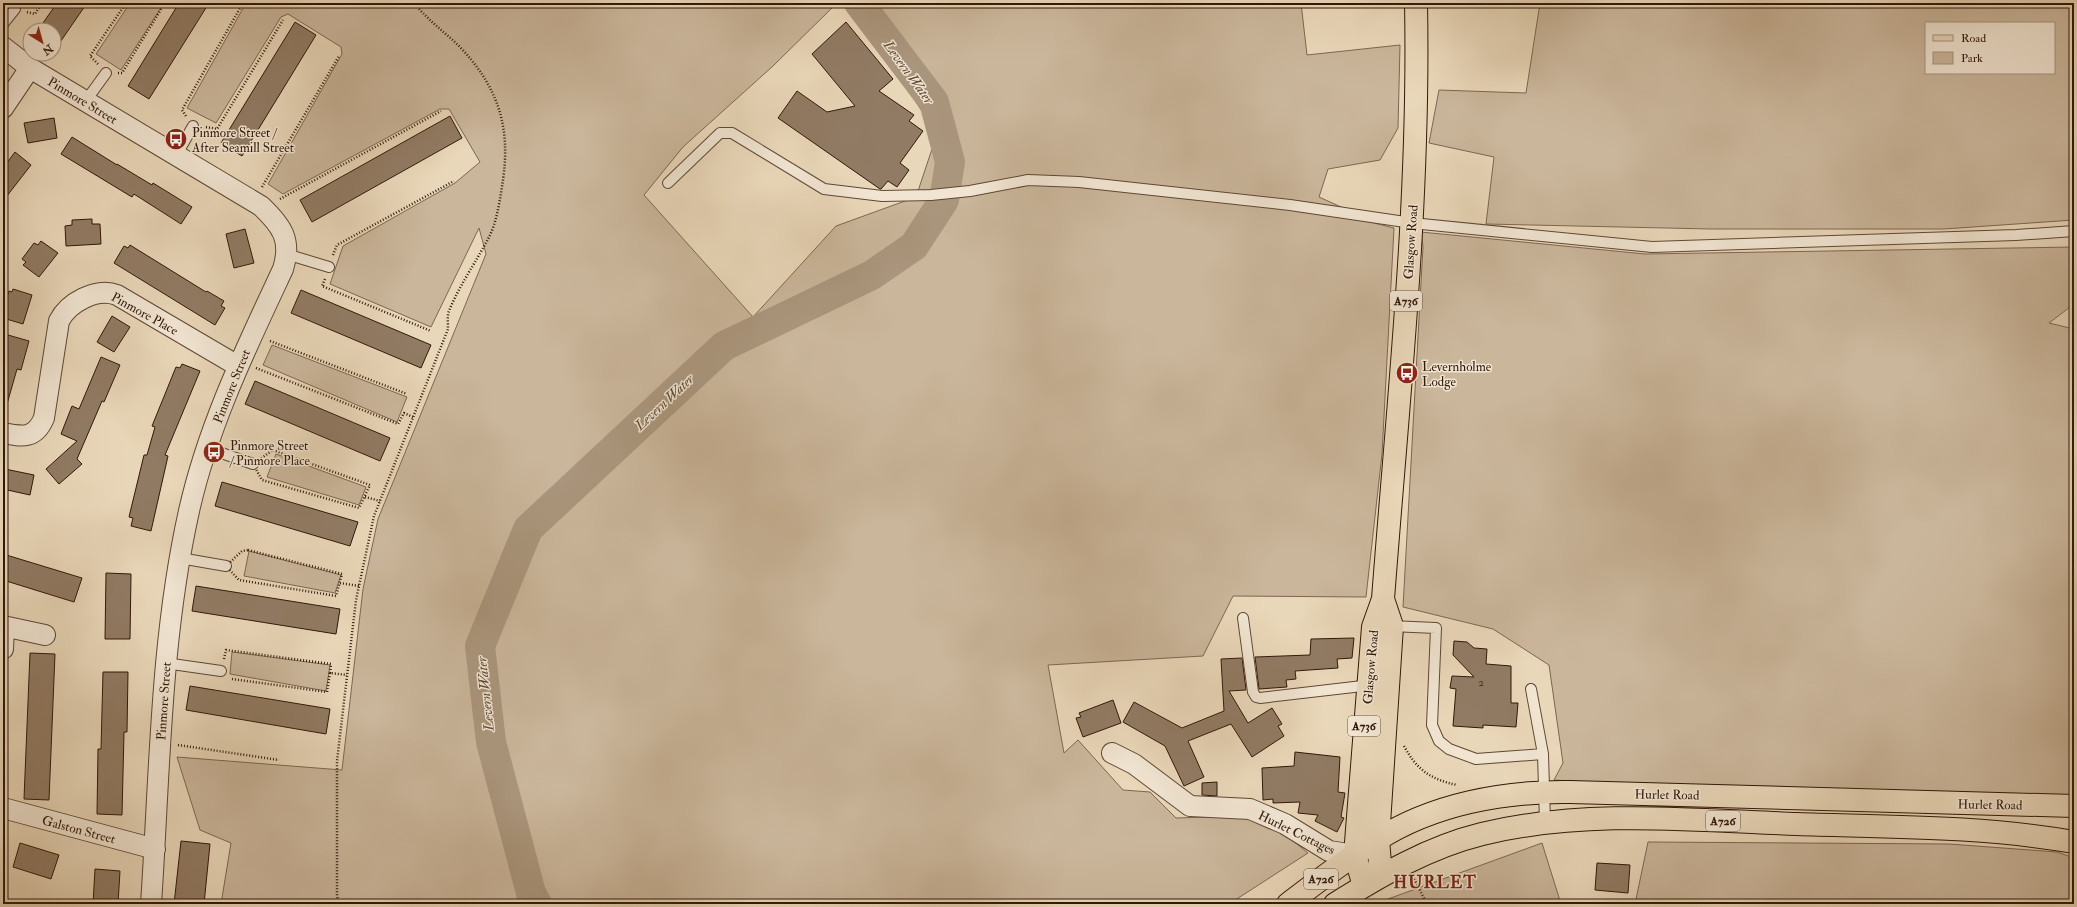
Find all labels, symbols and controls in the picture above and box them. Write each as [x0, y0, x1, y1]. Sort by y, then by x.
north arrow [22, 22, 62, 62]
legend [1925, 22, 2055, 74]
text: Road [1961, 31, 1986, 46]
water label: Levern Water [879, 36, 938, 108]
text: N [39, 41, 56, 58]
text: Park [1961, 51, 1983, 66]
street label: Pinmore Street [45, 74, 120, 128]
place label: Pinmore Street / After Seamill Street [191, 125, 294, 156]
bus stop icon: Pinmore Street / After Seamill Street [163, 126, 189, 152]
street label: Glasgow Road [1400, 204, 1422, 280]
street label: Pinmore Place [108, 289, 181, 339]
road number: A736 [1390, 291, 1422, 311]
street label: Pinmore Street [210, 347, 254, 426]
place label: Levernholme Lodge [1422, 359, 1492, 390]
bus stop icon: Levernholme Lodge [1394, 360, 1420, 386]
water label: Levern Water [631, 370, 698, 435]
place label: Pinmore Street / Pinmore Place [229, 438, 311, 469]
bus stop icon: Pinmore Street / Pinmore Place [201, 439, 227, 465]
street label: Glasgow Road [1360, 629, 1382, 705]
water label: Levern Water [473, 655, 498, 733]
street label: Pinmore Street [153, 661, 175, 741]
house number: 2 [1478, 676, 1484, 689]
road number: A736 [1348, 716, 1380, 736]
street label: Hurlet Road [1634, 786, 1700, 804]
street label: Hurlet Road [1957, 796, 2023, 814]
street label: Hurlet Cottages [1256, 807, 1338, 859]
road number: A726 [1706, 811, 1740, 831]
street label: Galston Street [40, 812, 117, 847]
road number: A726 [1304, 869, 1338, 889]
district label: HURLET [1393, 872, 1477, 893]

